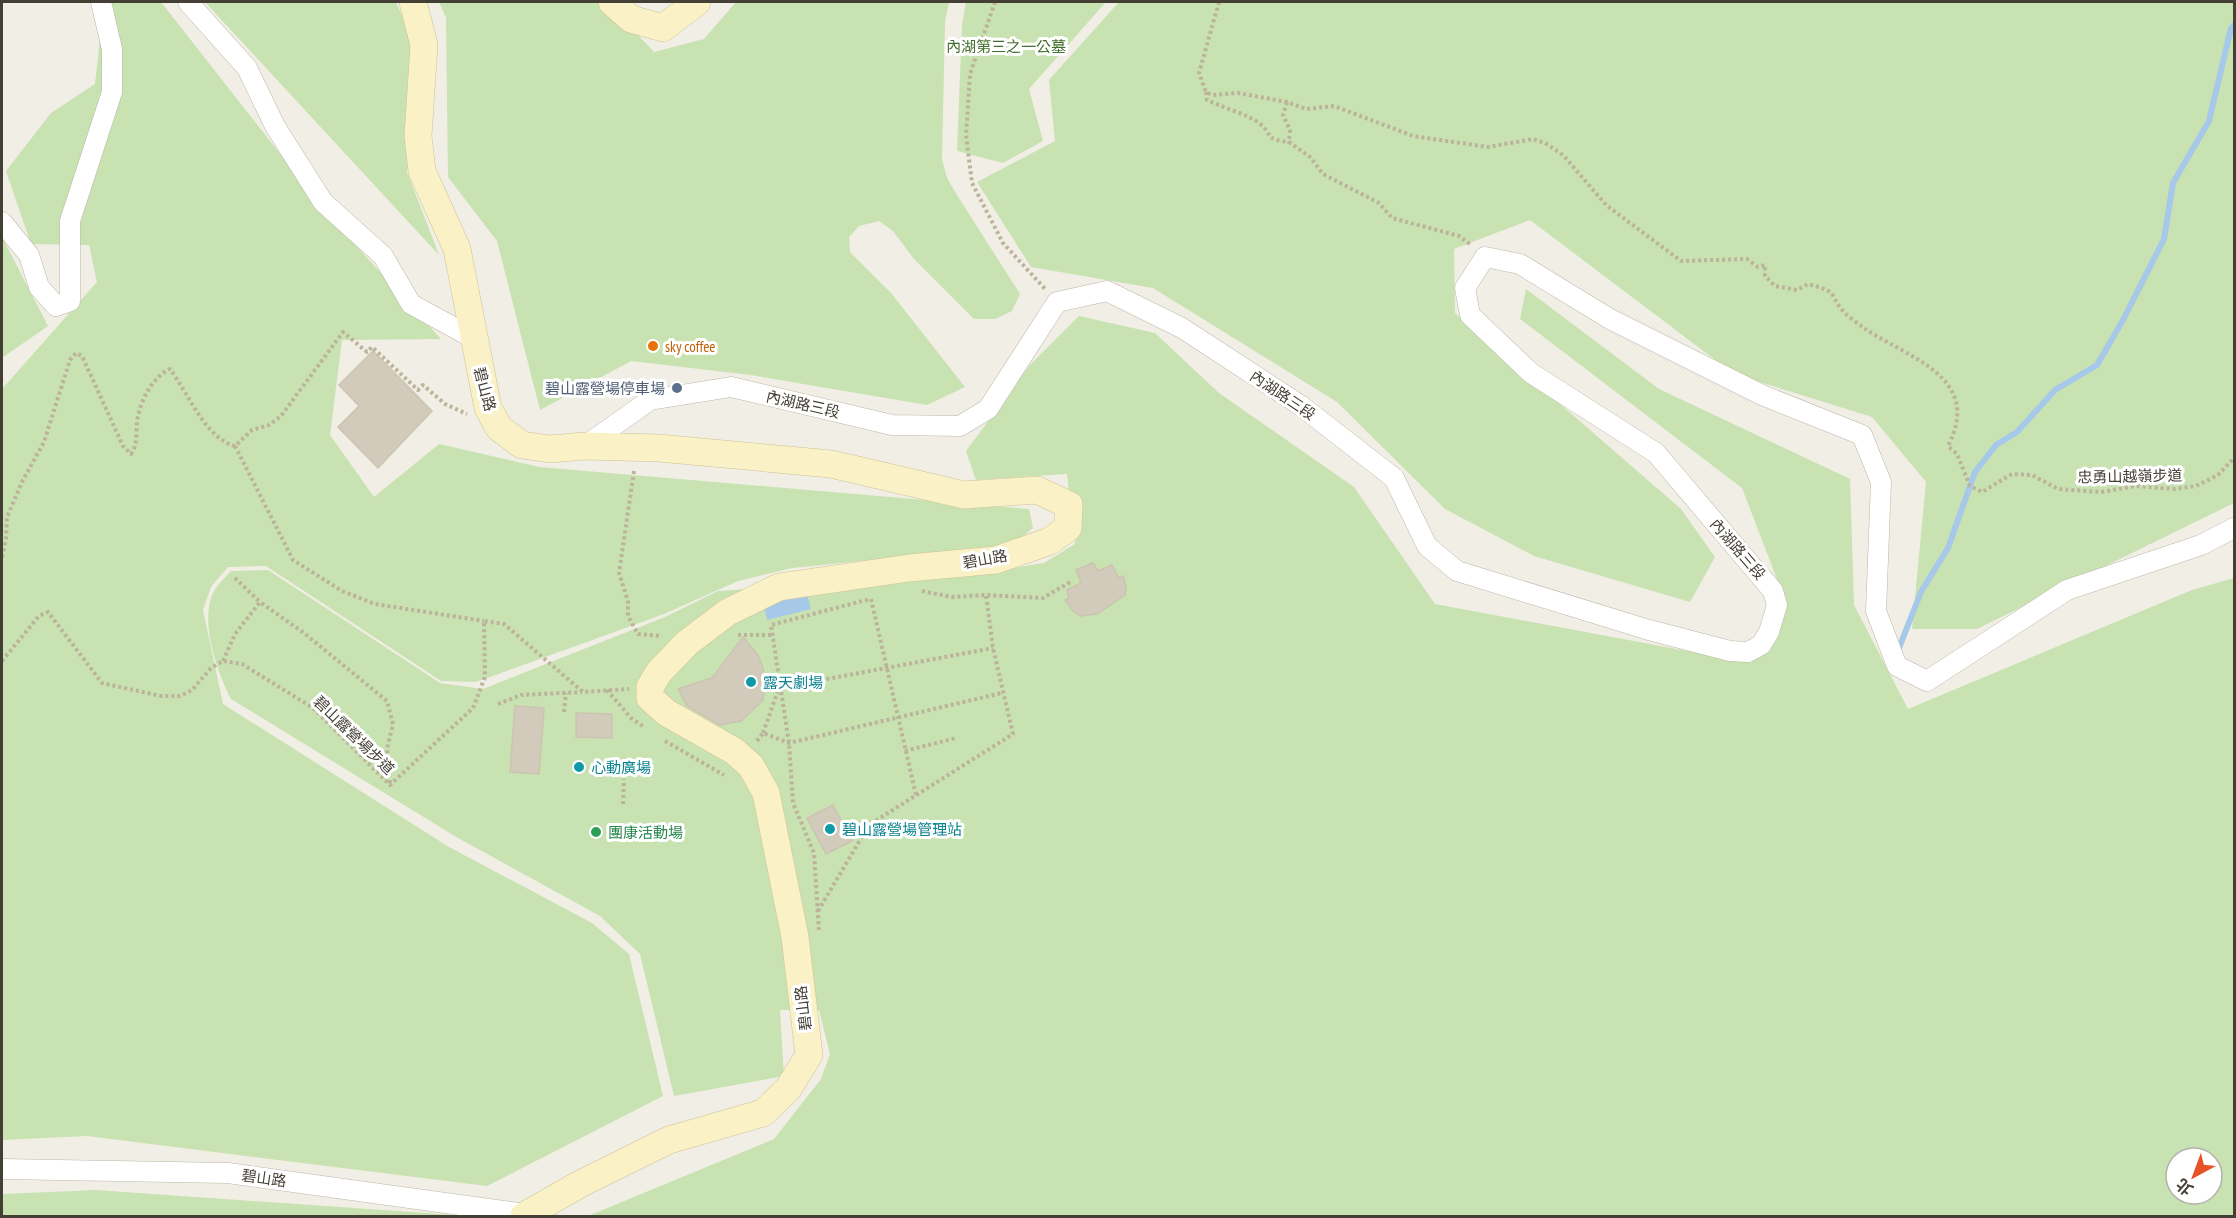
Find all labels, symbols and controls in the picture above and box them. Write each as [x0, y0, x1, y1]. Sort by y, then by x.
park label: 內湖第三之一公墓 [946, 37, 1066, 56]
place label: sky coffee [665, 337, 716, 356]
marker: sky coffee [646, 339, 660, 353]
street label: 碧山路 [470, 365, 500, 413]
street label: 內湖路三段 [1247, 366, 1319, 424]
place label: 碧山露營場停車場 [545, 379, 665, 398]
marker: 碧山露營場停車場 [670, 381, 684, 395]
street label: 內湖路三段 [764, 386, 842, 422]
street label: 忠勇山越嶺步道 [2077, 466, 2183, 486]
street label: 內湖路三段 [1706, 514, 1770, 584]
street label: 碧山路 [961, 546, 1009, 572]
place label: 露天劇場 [763, 673, 823, 692]
marker: 露天劇場 [744, 675, 758, 689]
street label: 碧山露營場步道 [310, 692, 398, 778]
place label: 心動廣場 [591, 758, 651, 777]
marker: 心動廣場 [572, 760, 586, 774]
place label: 碧山露營場管理站 [842, 820, 962, 839]
marker: 碧山露營場管理站 [823, 822, 837, 836]
place label: 團康活動場 [608, 823, 683, 842]
marker: 團康活動場 [589, 825, 603, 839]
street label: 碧山路 [791, 985, 815, 1031]
north arrow [2164, 1146, 2224, 1206]
street label: 碧山路 [240, 1165, 288, 1191]
text: 北 [2172, 1175, 2197, 1200]

